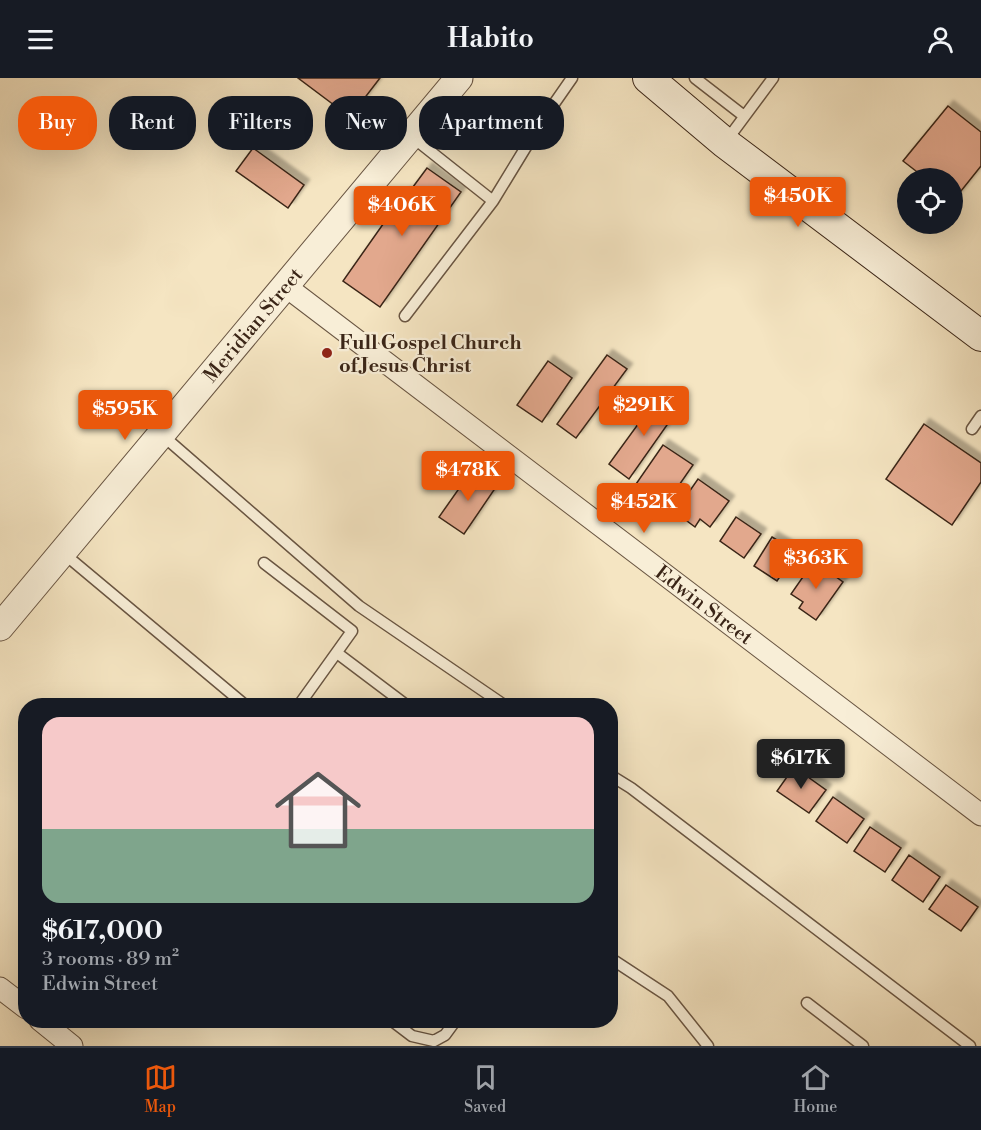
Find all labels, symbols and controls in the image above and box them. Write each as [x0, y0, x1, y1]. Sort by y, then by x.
text: Habito [447, 22, 534, 56]
icon: menu [24, 23, 57, 56]
icon: person [924, 23, 957, 56]
chip: Buy [18, 96, 97, 150]
chip: Rent [109, 96, 196, 150]
chip: Filters [208, 96, 313, 150]
chip: New [325, 96, 407, 150]
chip: Apartment [419, 96, 564, 150]
map controls [897, 168, 963, 234]
button: locate [897, 168, 963, 234]
pin: $450K [756, 177, 840, 228]
text: $450K [764, 184, 832, 209]
pin: $406K [360, 186, 444, 237]
text: $406K [368, 193, 436, 218]
street label: Meridian Street [199, 263, 309, 388]
place label: Full Gospel Church of Jesus Christ [339, 331, 522, 379]
marker: Full Gospel Church of Jesus Christ [320, 346, 334, 360]
pin: $291K [602, 386, 686, 437]
pin: $595K [83, 390, 167, 441]
text: $291K [613, 393, 675, 418]
text: $595K [92, 397, 158, 422]
pin: $478K [426, 451, 510, 502]
text: $478K [436, 458, 500, 483]
pin: $452K [602, 483, 686, 534]
text: $452K [611, 490, 677, 515]
pin: $363K [774, 539, 858, 590]
text: $363K [784, 546, 848, 571]
street label: Edwin Street [650, 561, 757, 651]
pin: $617K [759, 739, 843, 790]
text: $617K [771, 746, 831, 771]
icon: home [264, 756, 372, 864]
text: $617,000 [42, 915, 163, 947]
text: 3 rooms · 89 m² [42, 947, 179, 972]
text: Edwin Street [42, 972, 158, 997]
tab: Map [144, 1061, 177, 1117]
tab: Saved [464, 1061, 506, 1117]
tab: Home [793, 1061, 837, 1117]

